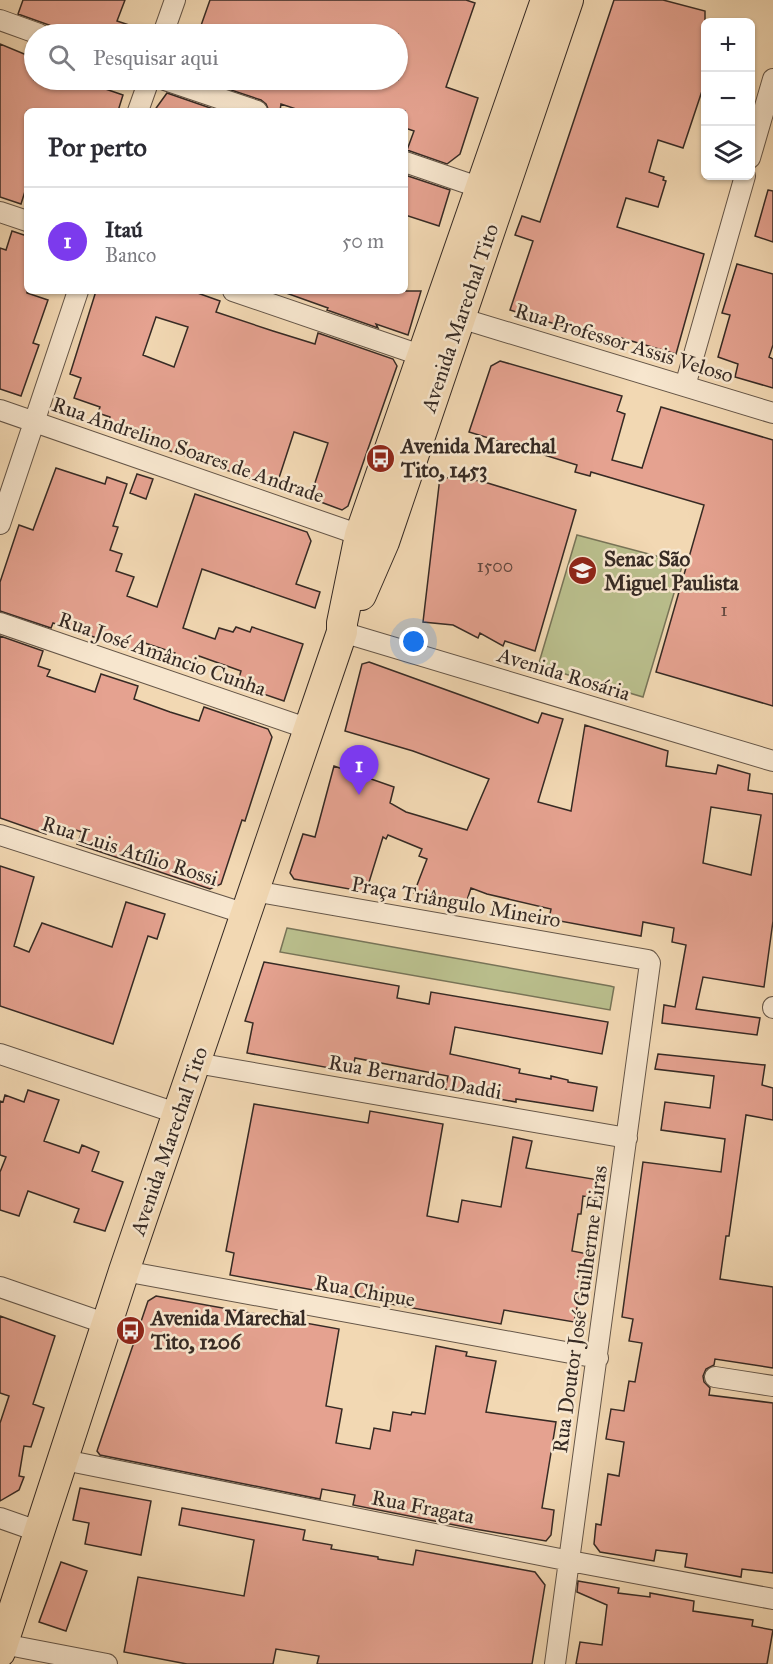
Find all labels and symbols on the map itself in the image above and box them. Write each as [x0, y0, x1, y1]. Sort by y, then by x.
street label: Avenida Marechal Tito [415, 220, 505, 417]
street label: Rua Professor Assis Veloso [511, 297, 737, 389]
street label: Rua Andrelino Soares de Andrade [49, 391, 328, 509]
place label: Avenida Marechal Tito, 1453 [399, 433, 557, 483]
bus stop icon: Avenida Marechal Tito, 1453 [364, 442, 396, 474]
place label: Senac São Miguel Paulista [604, 546, 740, 596]
house number: 1500 [477, 555, 513, 577]
school or university icon: Senac São Miguel Paulista [567, 555, 599, 587]
house number: 1 [720, 599, 728, 621]
street label: Rua José Amâncio Cunha [55, 606, 269, 702]
your location [399, 627, 428, 656]
street label: Avenida Rosária [494, 641, 634, 707]
pin: 1 [340, 746, 378, 795]
street label: Rua Luis Atílio Rossi [38, 810, 222, 892]
street label: Praça Triângulo Mineiro [349, 871, 563, 933]
street label: Avenida Marechal Tito [124, 1043, 214, 1240]
street label: Rua Bernardo Daddi [326, 1049, 504, 1105]
street label: Rua Doutor José Guilherme Eiras [547, 1164, 613, 1454]
street label: Rua Chipue [313, 1269, 417, 1313]
place label: Avenida Marechal Tito, 1206 [149, 1305, 307, 1355]
bus stop icon: Avenida Marechal Tito, 1206 [114, 1314, 146, 1346]
street label: Rua Fragata [369, 1484, 477, 1530]

